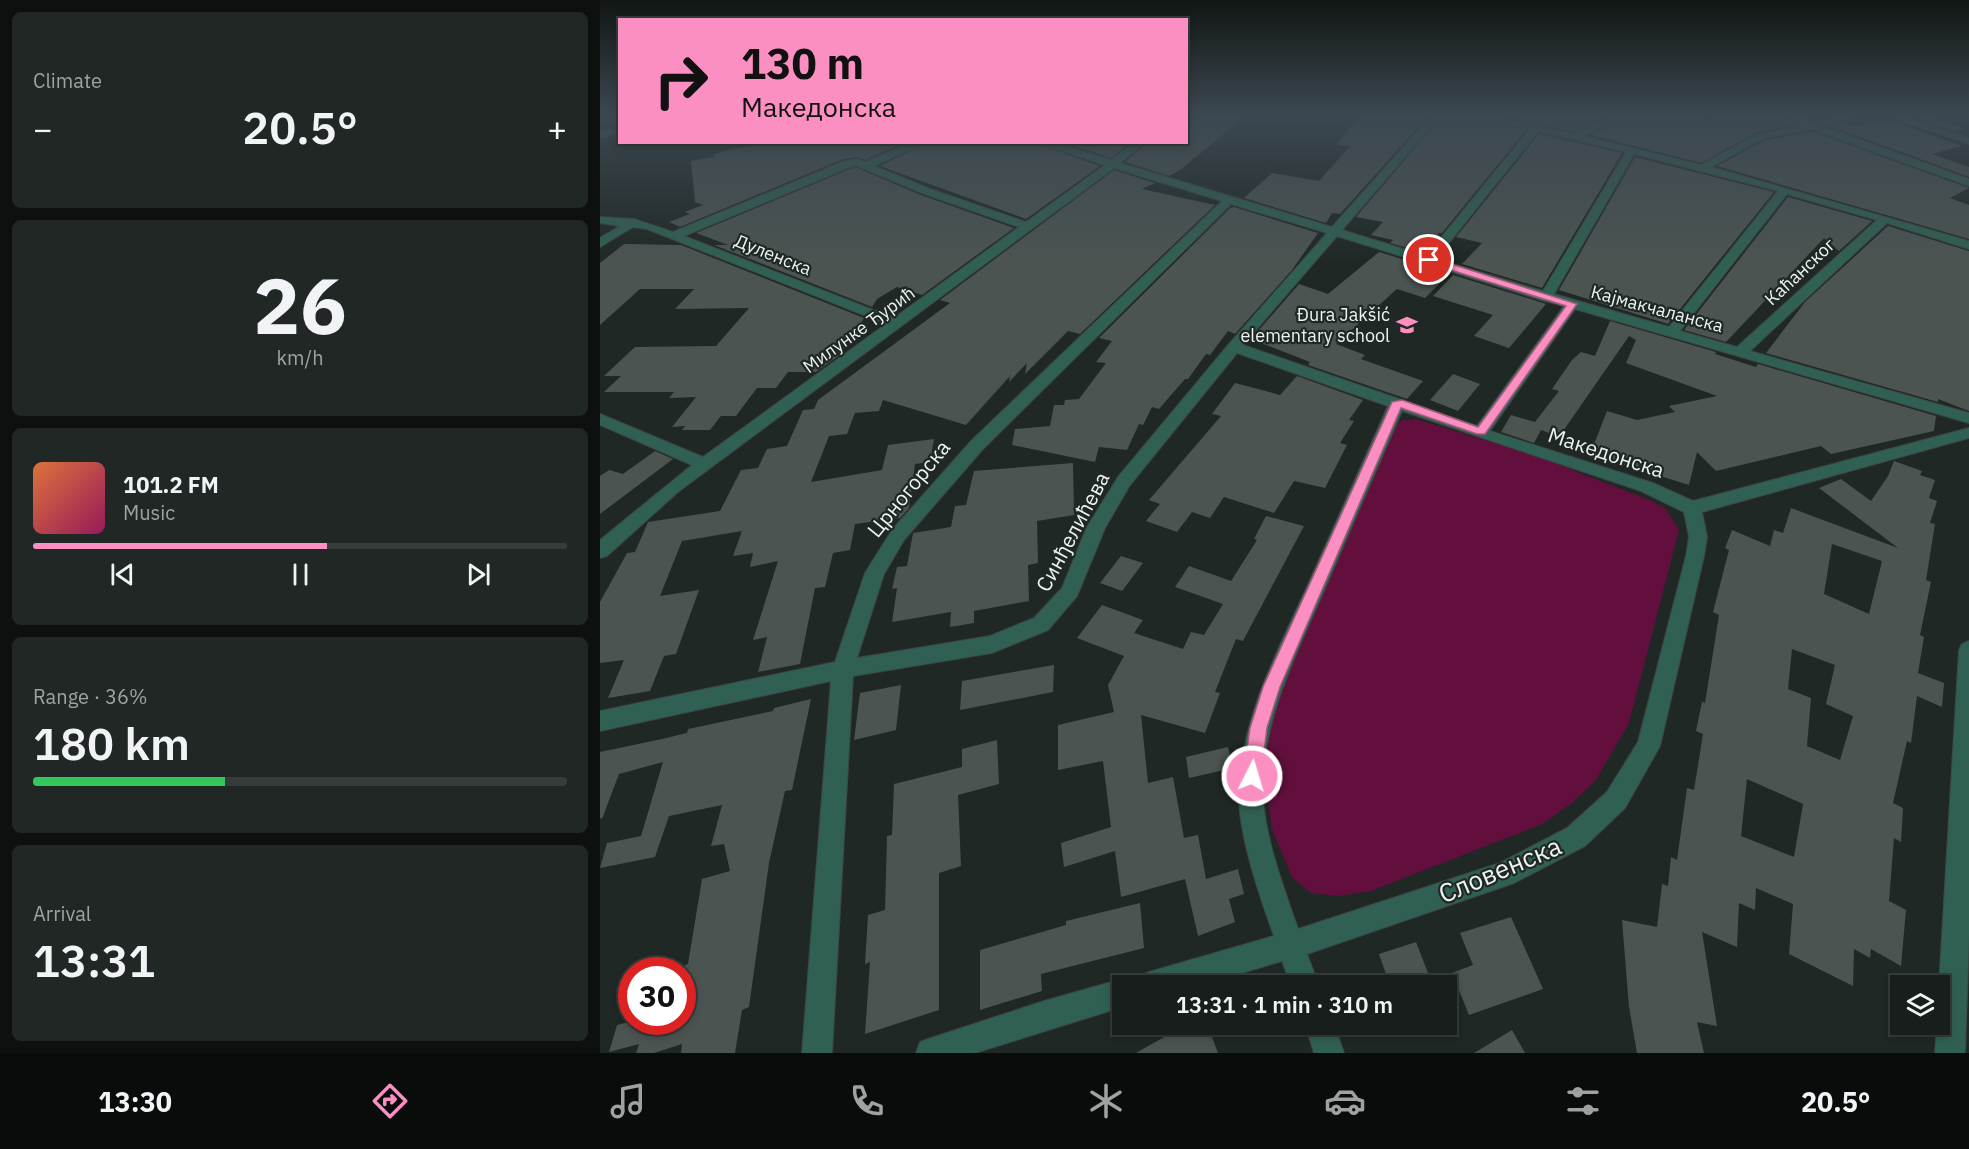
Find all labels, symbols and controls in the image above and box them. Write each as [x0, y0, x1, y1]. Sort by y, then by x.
text: 130 m [741, 36, 864, 91]
icon: right [642, 42, 720, 120]
text: Climate [33, 67, 102, 94]
text: Македонска [741, 89, 896, 124]
text: 20.5° [242, 98, 358, 156]
text: − [33, 107, 53, 150]
text: + [547, 107, 567, 150]
street label: Дуленска [731, 229, 815, 280]
street label: Каћанског [1759, 233, 1840, 310]
pin [1403, 234, 1454, 285]
icon: arrive [1412, 243, 1445, 276]
text: 26 [253, 254, 347, 355]
street label: Кајмакчаланска [1588, 280, 1726, 337]
street label: Милунке Ђурић [798, 281, 919, 378]
place label: Đura Jakšić elementary school [1240, 303, 1390, 347]
school or university icon: Đura Jakšić elementary school [1395, 313, 1419, 337]
text: km/h [276, 344, 324, 371]
street label: Македонска [1545, 420, 1668, 484]
street label: Црногорска [860, 434, 956, 543]
street label: Синђелићева [1029, 467, 1115, 596]
text: 101.2 FM [123, 470, 219, 499]
text: Music [123, 499, 175, 526]
icon: previous [106, 558, 139, 591]
icon: pause [284, 558, 317, 591]
icon: next [462, 558, 495, 591]
text: Range · 36% [33, 683, 148, 710]
text: 180 km [33, 714, 190, 772]
position arrow [1220, 744, 1284, 808]
street label: Словенска [1433, 828, 1566, 910]
text: Arrival [33, 900, 91, 927]
text: 13:31 [33, 931, 155, 989]
speed limit sign: 30 [618, 957, 696, 1035]
map controls [1890, 975, 1950, 1035]
button: layers [1890, 975, 1950, 1035]
text: 13:31 · 1 min · 310 m [1176, 990, 1393, 1019]
icon: directions [369, 1080, 411, 1122]
icon: music [607, 1080, 649, 1122]
icon: phone [846, 1080, 888, 1122]
icon: climate [1085, 1080, 1127, 1122]
icon: car [1324, 1080, 1366, 1122]
icon: filters [1562, 1080, 1604, 1122]
text: 13:30 [98, 1084, 172, 1119]
text: 20.5° [1801, 1084, 1871, 1119]

